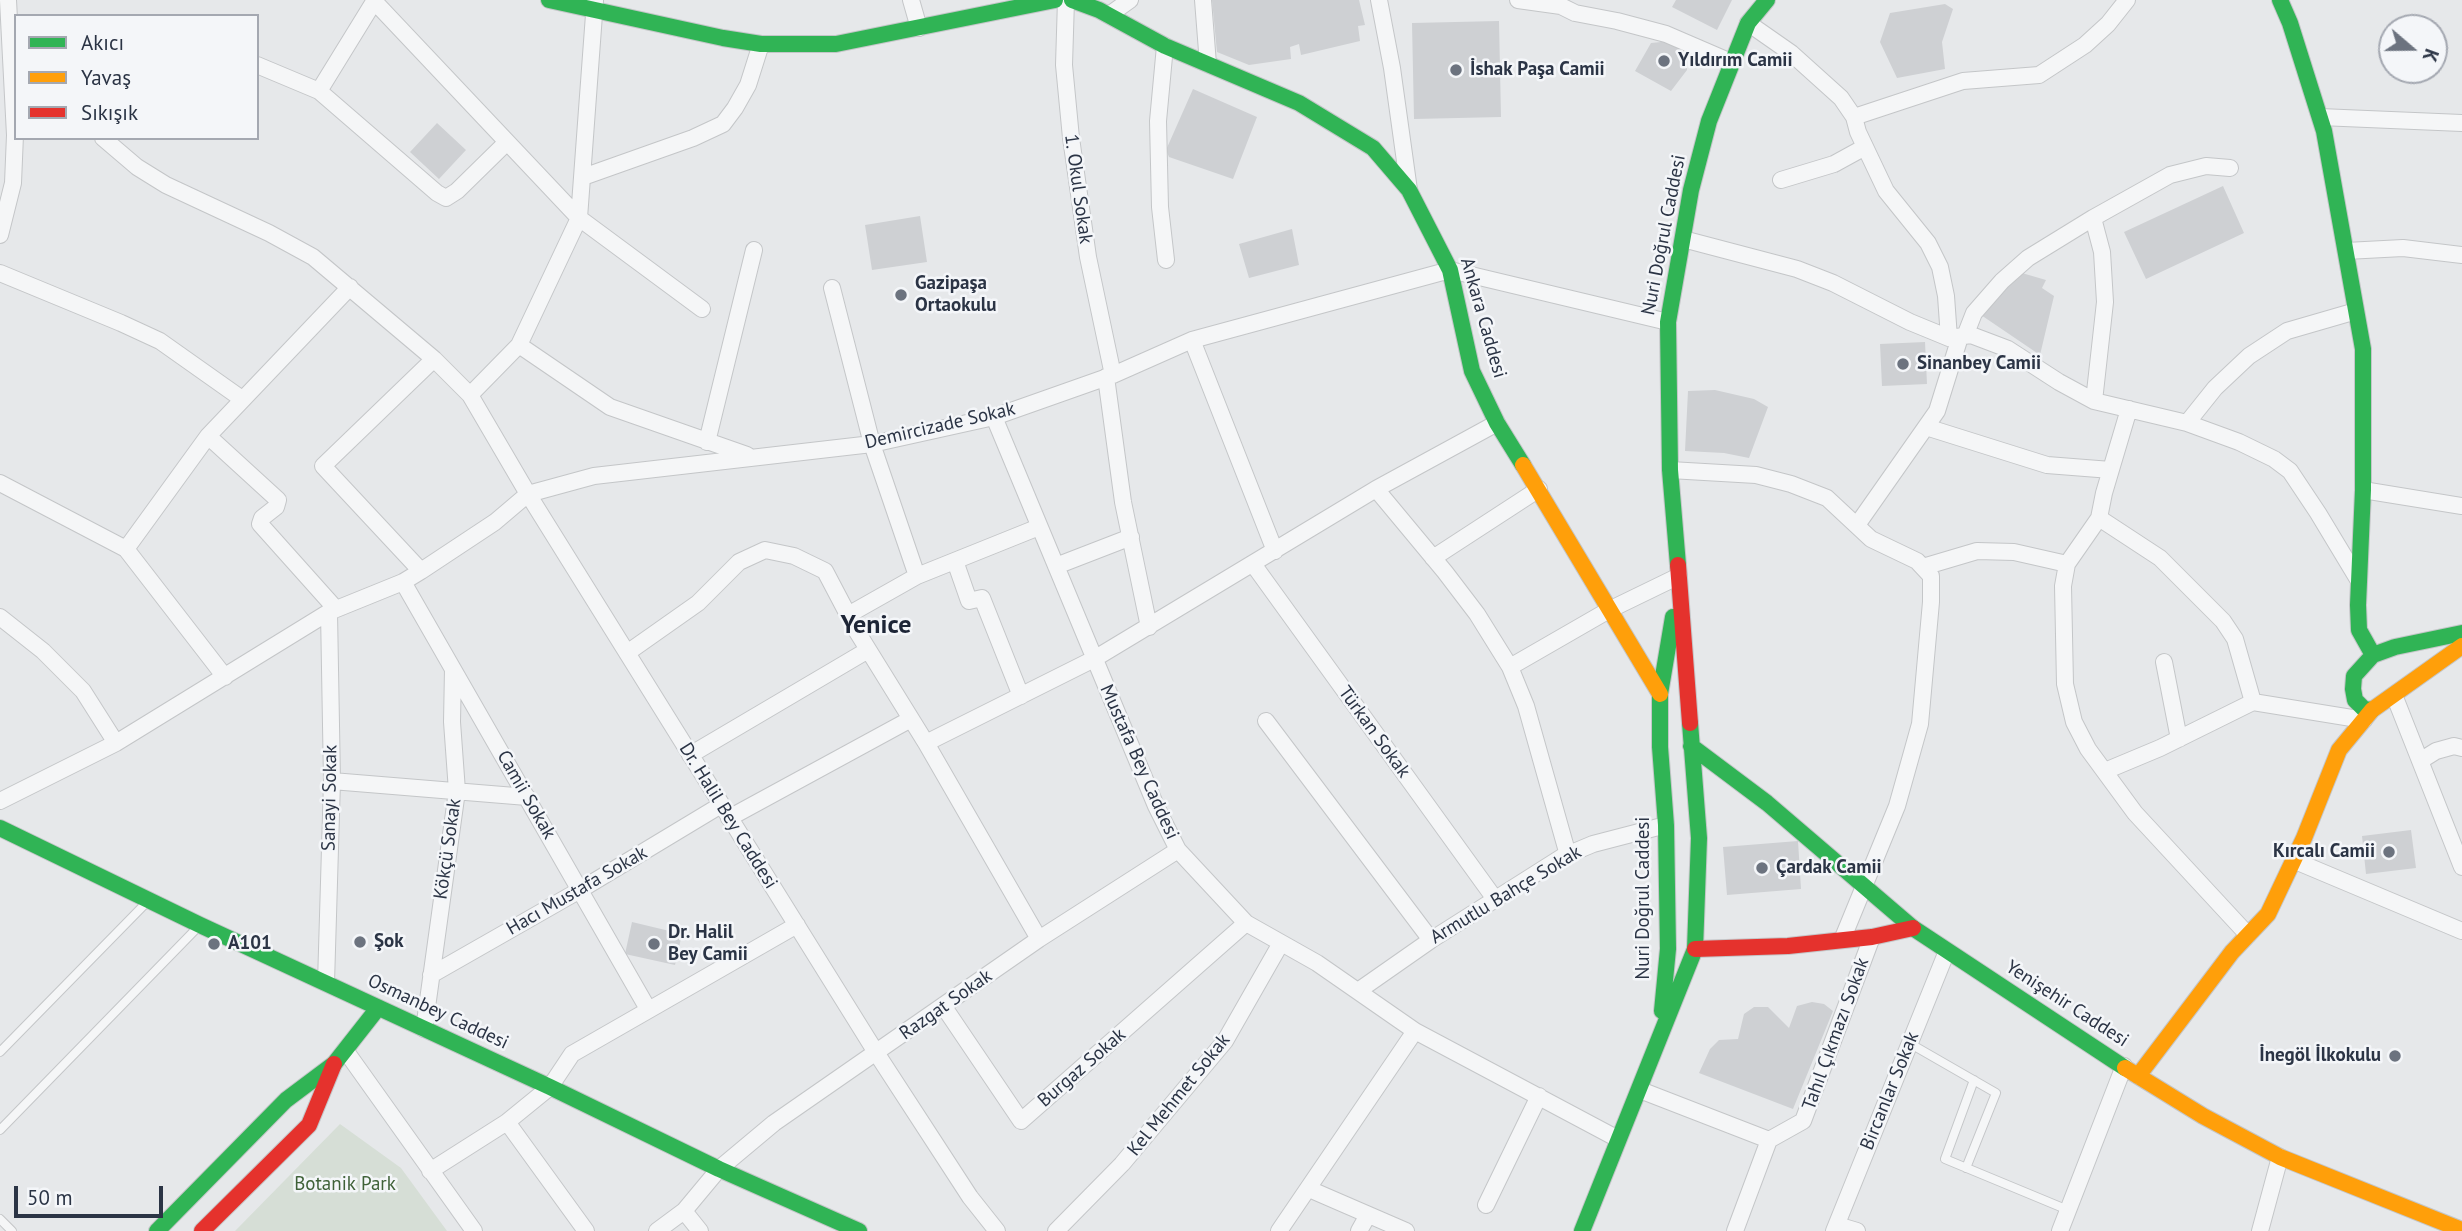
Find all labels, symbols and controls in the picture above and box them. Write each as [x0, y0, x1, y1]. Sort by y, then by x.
legend [14, 14, 259, 140]
north arrow [2378, 14, 2448, 84]
text: Akıcı [81, 29, 124, 56]
text: K [2418, 46, 2444, 65]
place label: Yıldırım Camii [1678, 50, 1793, 72]
marker: Yıldırım Camii [1656, 53, 1672, 69]
place label: İshak Paşa Camii [1470, 59, 1605, 81]
marker: İshak Paşa Camii [1448, 62, 1464, 78]
text: Yavaş [81, 64, 131, 91]
text: Sıkışık [81, 99, 138, 126]
street label: 1. Okul Sokak [1059, 133, 1097, 245]
street label: Nuri Doğrul Caddesi [1637, 153, 1691, 317]
street label: Ankara Caddesi [1455, 255, 1511, 381]
place label: Gazipaşa Ortaokulu [915, 273, 997, 317]
marker: Gazipaşa Ortaokulu [893, 287, 909, 303]
place label: Sinanbey Camii [1917, 353, 2041, 375]
marker: Sinanbey Camii [1895, 356, 1911, 372]
street label: Demircizade Sokak [863, 398, 1017, 454]
district label: Yenice [840, 610, 912, 642]
street label: Mustafa Bey Caddesi [1095, 681, 1183, 843]
street label: Türkan Sokak [1333, 682, 1415, 782]
street label: Dr. Halil Bey Caddesi [674, 739, 782, 893]
street label: Sanayi Sokak [318, 745, 342, 851]
street label: Camii Sokak [491, 747, 561, 843]
street label: Kökçü Sokak [430, 797, 466, 901]
street label: Nuri Doğrul Caddesi [1633, 817, 1655, 979]
street label: Hacı Mustafa Sokak [503, 841, 651, 941]
street label: Armutlu Bahçe Sokak [1426, 841, 1586, 949]
place label: Kırcalı Camii [2273, 841, 2375, 863]
marker: Kırcalı Camii [2381, 844, 2397, 860]
place label: Çardak Camii [1776, 857, 1882, 879]
marker: Çardak Camii [1754, 860, 1770, 876]
place label: Dr. Halil Bey Camii [668, 922, 748, 966]
place label: Şok [374, 931, 404, 953]
place label: A101 [228, 933, 272, 955]
marker: Şok [352, 934, 368, 950]
marker: A101 [206, 936, 222, 952]
marker: Dr. Halil Bey Camii [646, 936, 662, 952]
street label: Tahıl Çıkmazı Sokak [1798, 955, 1874, 1113]
street label: Yenişehir Caddesi [2001, 956, 2133, 1052]
street label: Razgat Sokak [895, 965, 997, 1045]
street label: Osmanbey Caddesi [364, 969, 512, 1055]
street label: Burgaz Sokak [1033, 1024, 1131, 1112]
street label: Kel Mehmet Sokak [1123, 1029, 1235, 1161]
street label: Bircanlar Sokak [1856, 1029, 1924, 1153]
place label: İnegöl İlkokulu [2259, 1045, 2381, 1067]
marker: İnegöl İlkokulu [2387, 1048, 2403, 1064]
scale bar [18, 1172, 166, 1216]
park label: Botanik Park [294, 1174, 396, 1196]
text: 50 m [27, 1184, 73, 1211]

